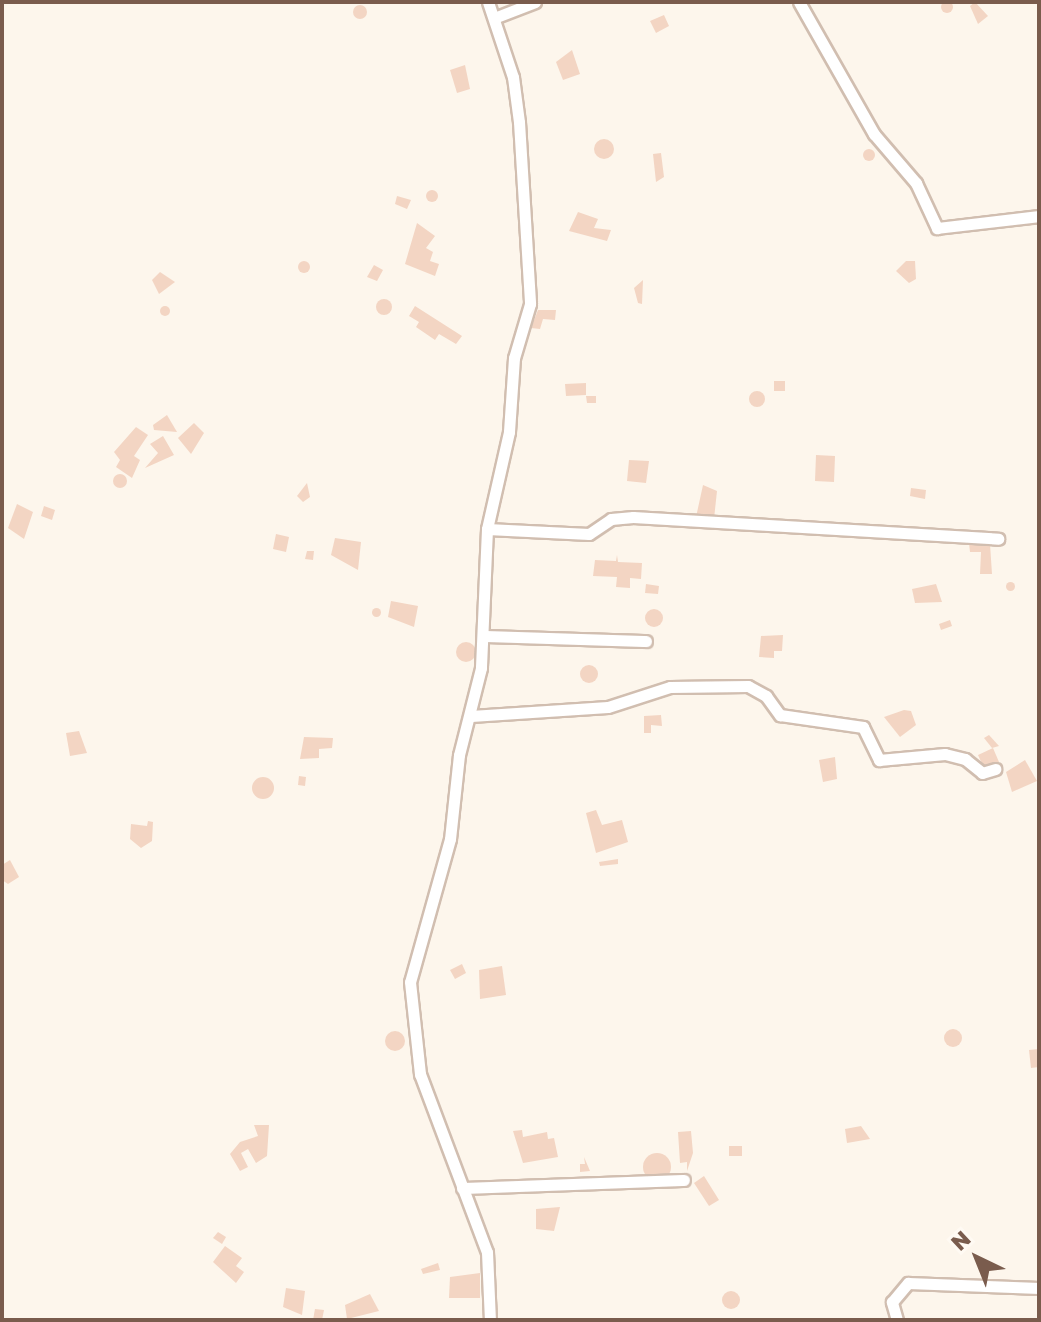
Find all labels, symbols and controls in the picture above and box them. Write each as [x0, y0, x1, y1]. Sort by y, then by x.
north arrow [937, 1218, 1017, 1298]
text: N [945, 1225, 976, 1256]

